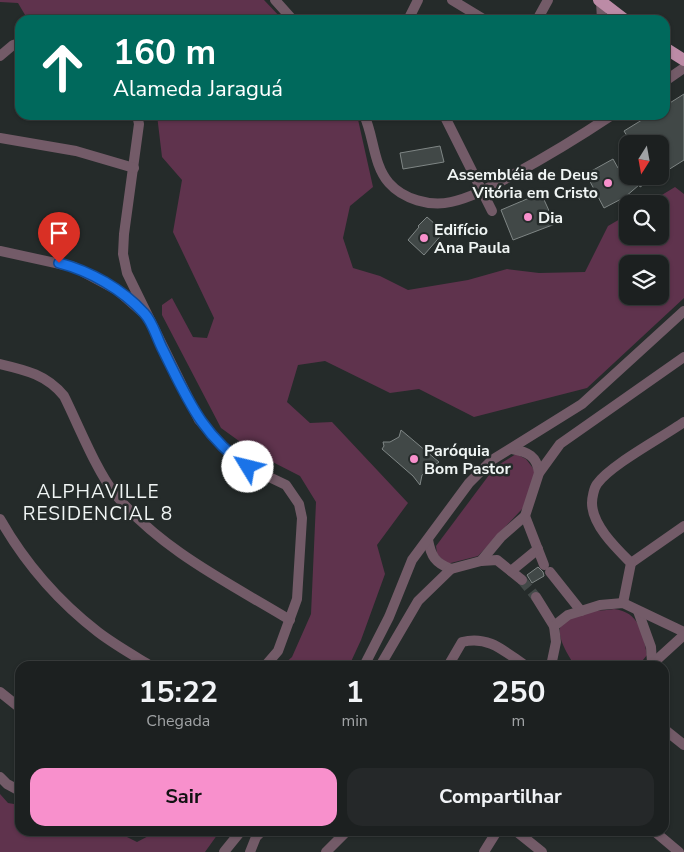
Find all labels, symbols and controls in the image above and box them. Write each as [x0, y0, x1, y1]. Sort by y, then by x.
text: 160 m [113, 29, 216, 76]
icon: ahead [30, 35, 95, 100]
text: Alameda Jaraguá [113, 74, 283, 104]
north arrow [619, 135, 669, 185]
map controls [619, 135, 669, 305]
place label: Assembléia de Deus Vitória em Cristo [447, 164, 598, 204]
marker: Assembléia de Deus Vitória em Cristo [602, 177, 614, 189]
button: search [619, 195, 669, 245]
place label: Dia [538, 207, 563, 229]
marker: Dia [522, 211, 534, 223]
pin [38, 212, 80, 263]
icon: arrive [45, 219, 73, 247]
place label: Edifício Ana Paula [434, 219, 510, 259]
marker: Edifício Ana Paula [418, 232, 430, 244]
button: layers [619, 255, 669, 305]
position arrow [221, 440, 273, 492]
place label: Paróquia Bom Pastor [424, 440, 511, 480]
marker: Paróquia Bom Pastor [408, 453, 420, 465]
district label: ALPHAVILLE RESIDENCIAL 8 [23, 479, 173, 527]
text: 15:22 [139, 672, 218, 713]
text: 1 [346, 672, 364, 713]
text: 250 [491, 672, 545, 713]
text: Chegada [146, 710, 210, 732]
text: min [341, 710, 368, 732]
text: m [512, 710, 525, 732]
button: Sair [30, 768, 337, 826]
button: Compartilhar [347, 768, 654, 826]

